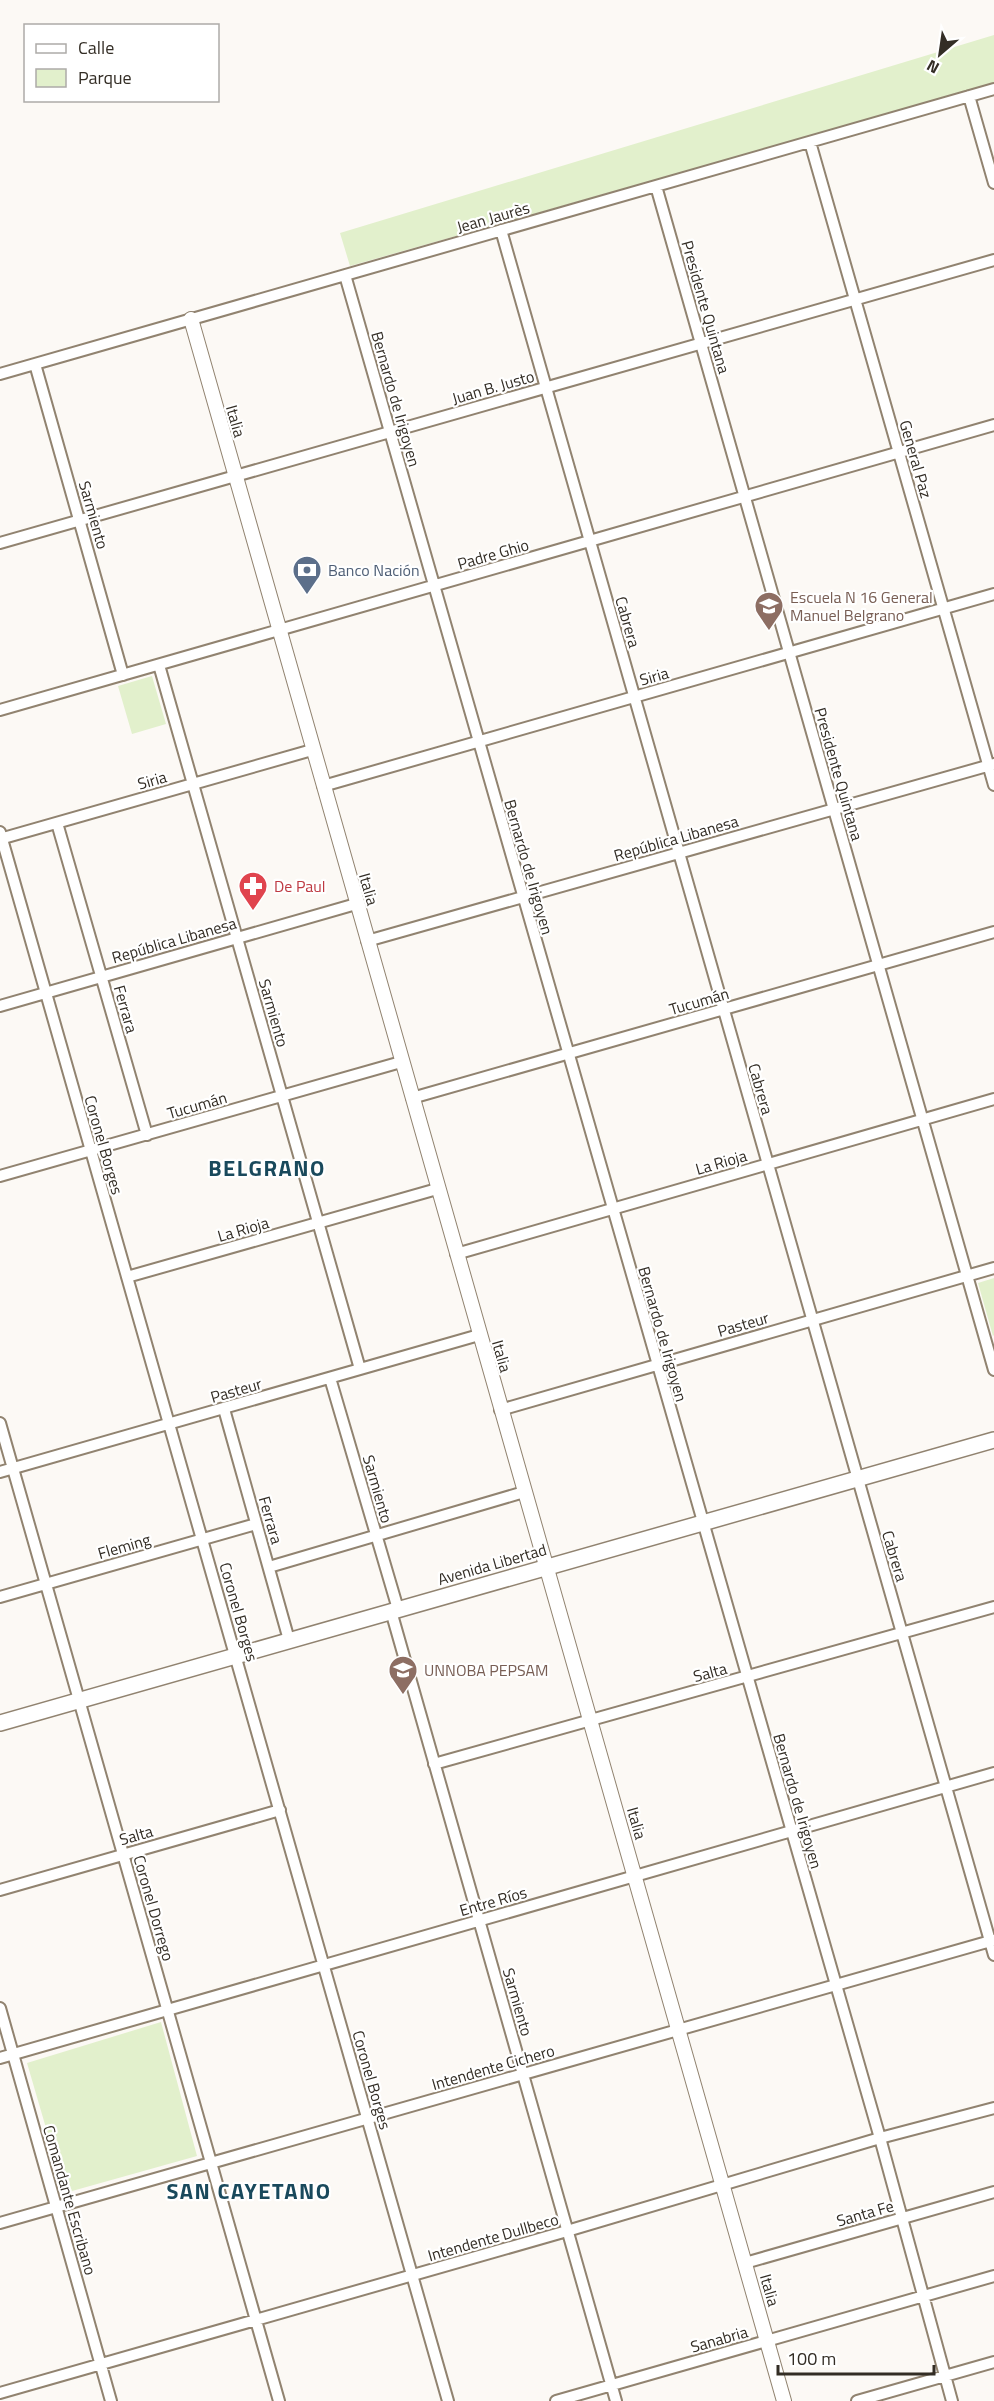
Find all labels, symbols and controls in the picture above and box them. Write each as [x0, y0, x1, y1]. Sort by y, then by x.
legend [24, 24, 219, 102]
north arrow [910, 24, 970, 84]
text: Calle [78, 34, 114, 61]
text: N [922, 54, 943, 80]
text: Parque [78, 64, 132, 91]
street label: Jean Jaurès [454, 195, 532, 239]
street label: Presidente Quintana [676, 238, 736, 376]
street label: Bernardo de Irigoyen [365, 329, 427, 469]
street label: Juan B. Justo [449, 364, 537, 410]
street label: Italia [220, 402, 252, 440]
street label: General Paz [893, 417, 939, 501]
street label: Sarmiento [73, 478, 115, 552]
street label: Padre Ghio [454, 532, 532, 576]
bank icon: Banco Nación [291, 554, 323, 596]
place label: Banco Nación [328, 558, 420, 582]
place label: Escuela N 16 General Manuel Belgrano [790, 585, 933, 627]
school or university icon: Escuela N 16 General Manuel Belgrano [753, 590, 785, 632]
street label: Cabrera [609, 594, 647, 650]
street label: Siria [637, 660, 671, 692]
street label: Presidente Quintana [809, 705, 869, 843]
street label: Siria [135, 764, 169, 796]
street label: Bernardo de Irigoyen [498, 797, 560, 937]
street label: República Libanesa [611, 809, 741, 867]
pharmacy icon: De Paul [237, 870, 269, 912]
street label: Italia [353, 870, 385, 908]
place label: De Paul [274, 874, 326, 898]
street label: República Libanesa [109, 911, 239, 969]
street label: Sarmiento [253, 976, 295, 1050]
street label: Tucumán [666, 981, 732, 1021]
street label: Ferrara [108, 982, 144, 1036]
street label: Cabrera [742, 1061, 780, 1117]
street label: Tucumán [164, 1085, 230, 1125]
street label: Coronel Borges [78, 1093, 130, 1197]
street label: La Rioja [692, 1143, 750, 1181]
district label: BELGRANO [208, 1151, 326, 1185]
street label: La Rioja [214, 1210, 272, 1248]
street label: Bernardo de Irigoyen [632, 1264, 694, 1404]
street label: Pasteur [714, 1305, 772, 1343]
street label: Italia [486, 1337, 518, 1375]
street label: Pasteur [207, 1371, 265, 1409]
street label: Sarmiento [357, 1452, 399, 1526]
street label: Ferrara [253, 1493, 289, 1547]
street label: Fleming [95, 1527, 153, 1565]
street label: Cabrera [876, 1528, 914, 1584]
street label: Avenida Libertad [435, 1537, 549, 1591]
street label: Coronel Borges [213, 1560, 265, 1664]
school or university icon: UNNOBA PEPSAM [387, 1654, 419, 1696]
street label: Salta [690, 1656, 730, 1688]
place label: UNNOBA PEPSAM [424, 1658, 549, 1682]
street label: Bernardo de Irigoyen [767, 1731, 829, 1871]
street label: Italia [621, 1804, 653, 1842]
street label: Salta [116, 1819, 156, 1851]
street label: Coronel Dorrego [127, 1852, 181, 1964]
street label: Entre Ríos [456, 1880, 530, 1922]
street label: Sarmiento [497, 1965, 539, 2039]
street label: Coronel Borges [346, 2028, 398, 2132]
street label: Intendente Cichero [429, 2038, 557, 2096]
street label: Comandante Escribano [37, 2122, 103, 2278]
district label: SAN CAYETANO [166, 2174, 332, 2208]
street label: Santa Fe [834, 2193, 896, 2233]
street label: Intendente Dullbeco [425, 2207, 561, 2267]
street label: Italia [754, 2271, 786, 2309]
street label: Sanabria [687, 2319, 751, 2359]
scale bar [778, 2338, 934, 2376]
text: 100 m [787, 2345, 836, 2372]

